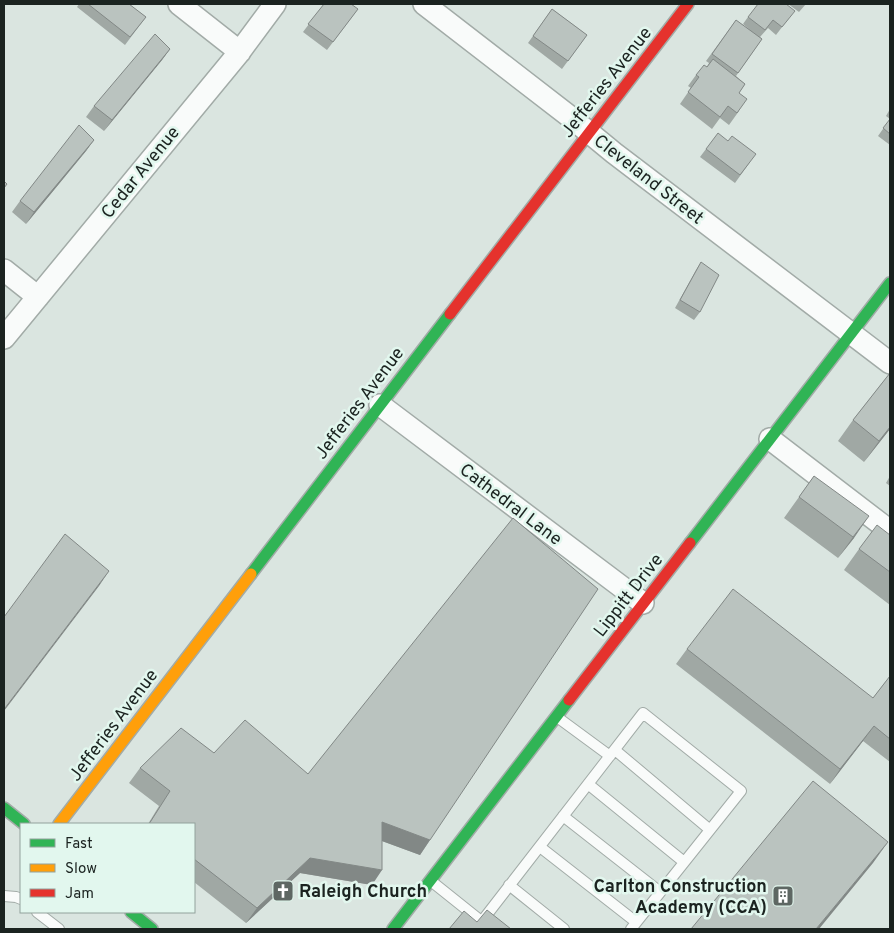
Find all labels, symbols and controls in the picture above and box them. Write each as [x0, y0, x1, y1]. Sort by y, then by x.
street label: Jefferies Avenue [557, 23, 658, 143]
street label: Cedar Avenue [97, 122, 185, 224]
street label: Cleveland Street [589, 130, 708, 230]
street label: Jefferies Avenue [311, 343, 410, 465]
street label: Cathedral Lane [454, 459, 566, 551]
street label: Lippitt Drive [589, 550, 669, 642]
street label: Jefferies Avenue [65, 665, 164, 787]
legend [20, 823, 195, 913]
text: Fast [65, 835, 93, 854]
text: Slow [65, 860, 97, 879]
place label: Carlton Construction Academy (CCA) [593, 876, 767, 920]
church icon: Raleigh Church [271, 879, 295, 903]
place label: Raleigh Church [299, 881, 427, 904]
building icon: Carlton Construction Academy (CCA) [771, 884, 795, 908]
text: Jam [65, 885, 94, 904]

